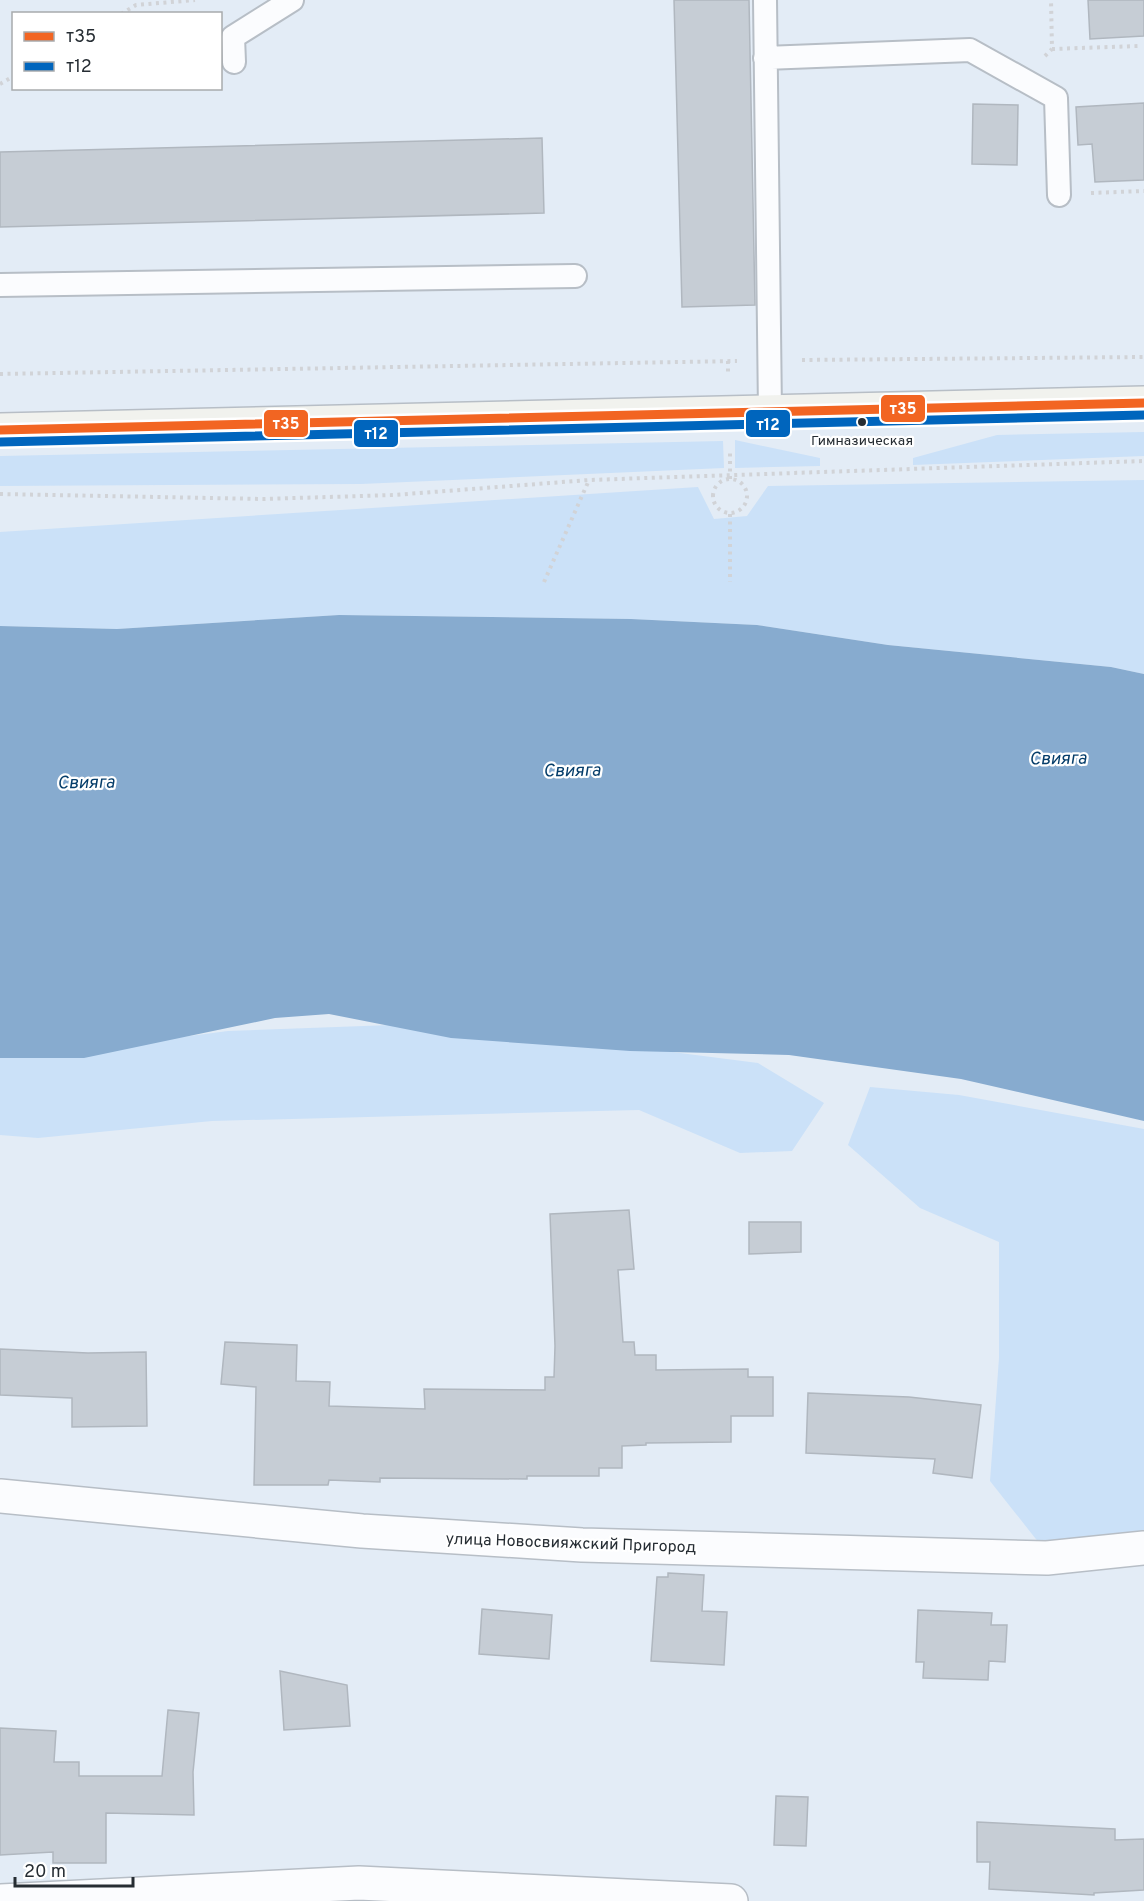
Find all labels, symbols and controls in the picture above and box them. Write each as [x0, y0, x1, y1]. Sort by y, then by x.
legend [12, 12, 222, 90]
text: т35 [66, 26, 96, 49]
text: т12 [66, 56, 92, 79]
line badge: т35 [880, 394, 926, 423]
text: т35 [890, 400, 916, 420]
line badge: т35 [263, 409, 309, 438]
line badge: т12 [745, 409, 791, 438]
text: т35 [273, 415, 299, 435]
text: т12 [756, 416, 780, 436]
marker: Гимназическая [856, 416, 868, 428]
line badge: т12 [353, 419, 399, 448]
text: т12 [364, 425, 388, 445]
place label: Гимназическая [811, 433, 913, 450]
water label: Свияга [1029, 747, 1088, 772]
water label: Свияга [543, 759, 602, 784]
water label: Свияга [57, 771, 116, 796]
street label: улица Новосвияжский Пригород [445, 1530, 697, 1558]
scale bar [15, 1850, 134, 1888]
text: 20 m [24, 1861, 66, 1884]

